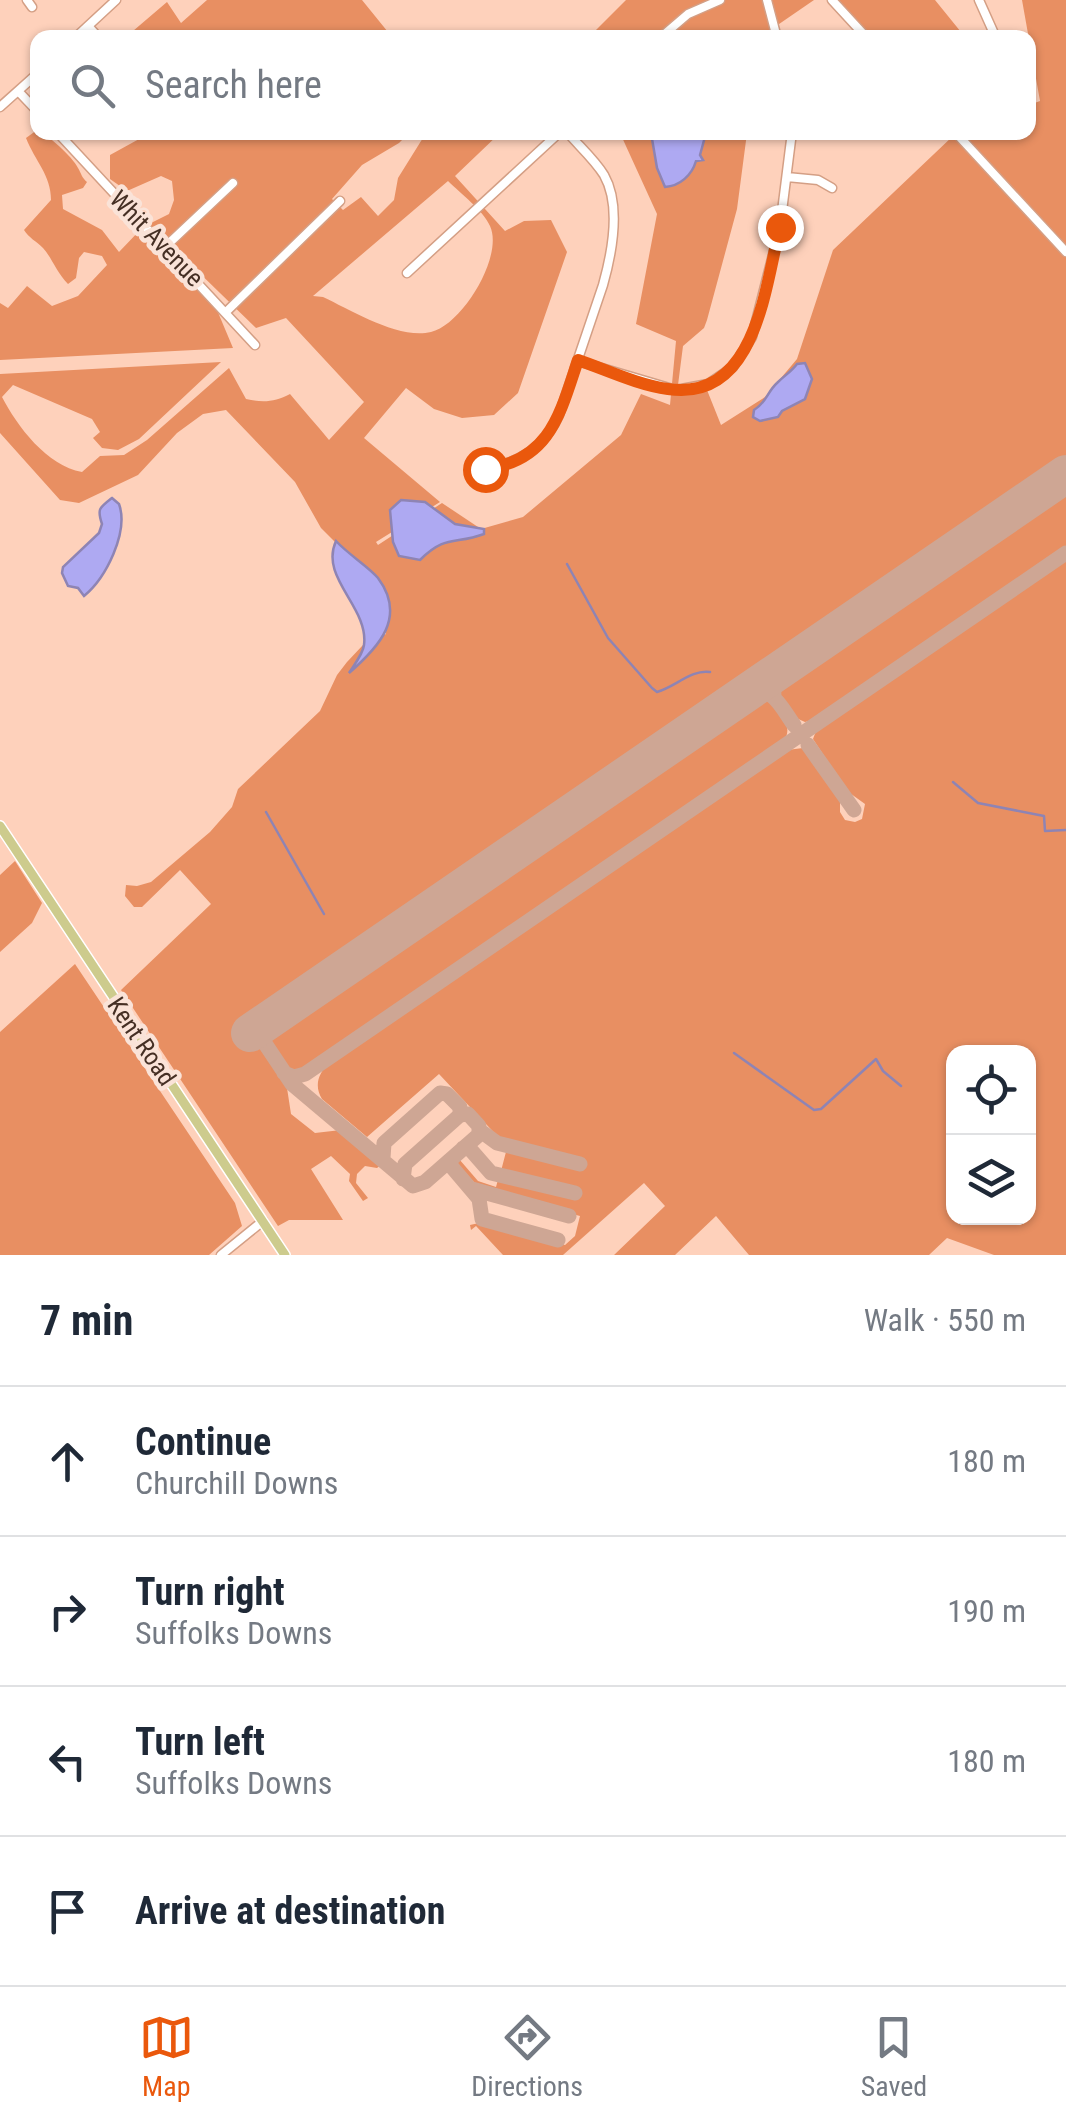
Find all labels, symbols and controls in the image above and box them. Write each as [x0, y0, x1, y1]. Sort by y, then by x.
search box [30, 30, 1036, 140]
icon: search [65, 58, 120, 113]
text: Search here [145, 63, 322, 107]
street label: Whit Avenue [104, 184, 209, 292]
route end [758, 205, 804, 251]
route start [463, 447, 509, 493]
street label: Kent Road [101, 992, 182, 1091]
map controls [946, 1045, 1036, 1225]
button: locate [946, 1045, 1036, 1135]
button: layers [946, 1135, 1036, 1225]
text: 7 min [40, 1296, 133, 1345]
text: Walk · 550 m [864, 1301, 1026, 1339]
text: Continue [135, 1420, 271, 1464]
icon: ahead [40, 1434, 95, 1489]
text: 180 m [947, 1442, 1026, 1480]
text: Churchill Downs [135, 1464, 338, 1502]
text: Turn right [135, 1570, 285, 1614]
icon: right [40, 1584, 95, 1639]
text: 190 m [947, 1592, 1026, 1630]
text: Suffolks Downs [135, 1614, 332, 1652]
text: Turn left [135, 1720, 265, 1764]
icon: left [40, 1734, 95, 1789]
text: 180 m [947, 1742, 1026, 1780]
text: Suffolks Downs [135, 1764, 332, 1802]
icon: arrive [40, 1884, 95, 1939]
text: Arrive at destination [135, 1889, 445, 1933]
tab: Map [139, 2010, 194, 2103]
tab: Directions [471, 2010, 583, 2103]
tab: Saved [861, 2010, 927, 2103]

